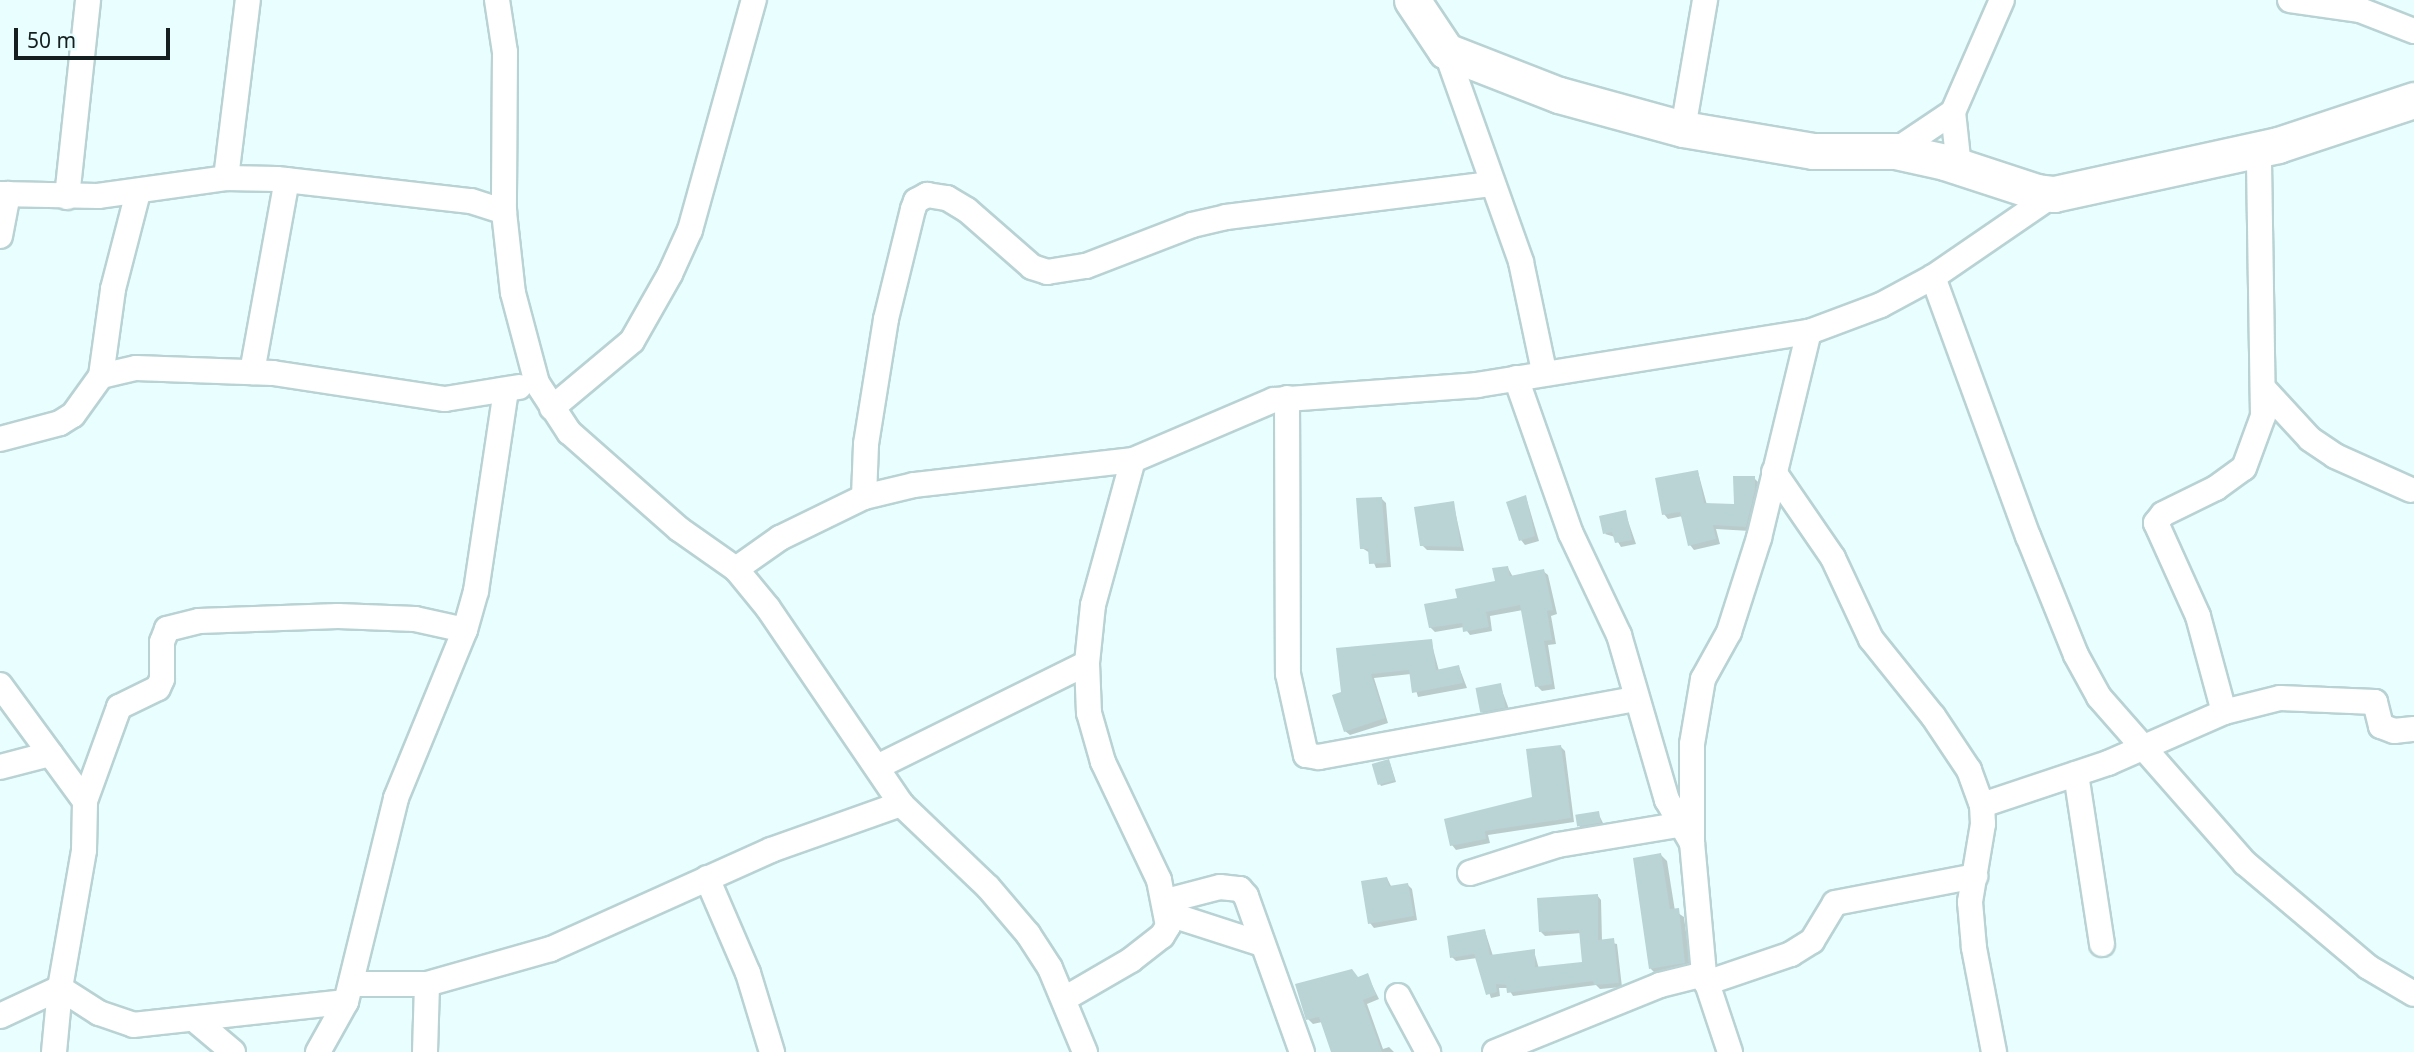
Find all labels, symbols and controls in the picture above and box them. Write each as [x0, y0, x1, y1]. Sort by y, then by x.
scale bar [18, 14, 173, 58]
text: 50 m [27, 26, 76, 54]

